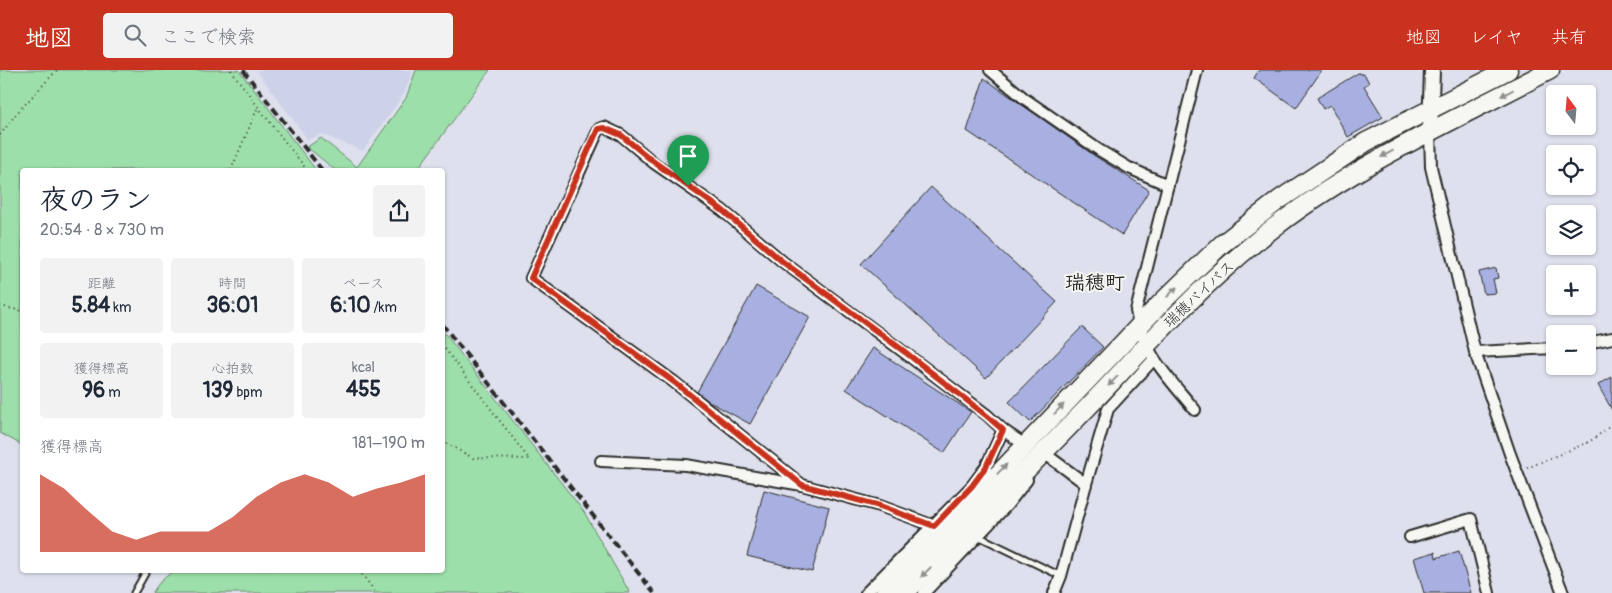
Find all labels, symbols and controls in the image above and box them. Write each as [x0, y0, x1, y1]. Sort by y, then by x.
search box [103, 13, 453, 58]
icon: search [121, 21, 149, 49]
text: 地図 [25, 24, 73, 53]
text: ここで検索 [161, 25, 256, 49]
text: 地図 [1406, 26, 1442, 49]
text: レイヤ [1470, 26, 1523, 49]
text: 共有 [1551, 26, 1587, 49]
north arrow [1546, 85, 1596, 135]
map controls [1546, 85, 1596, 375]
one-way arrow [1500, 89, 1514, 97]
pin [667, 135, 709, 186]
icon: arrive [674, 142, 702, 170]
button: locate [1546, 145, 1596, 195]
one-way arrow [1380, 150, 1394, 159]
text: 夜のラン [40, 183, 152, 218]
button: share [373, 185, 425, 237]
button: layers [1546, 205, 1596, 255]
text: 20:54 · 8 × 730 m [40, 220, 164, 240]
street label: 瑞穂バイパス [1160, 257, 1239, 332]
button: + [1546, 265, 1596, 315]
district label: 瑞穂町 [1065, 270, 1125, 295]
text: 距離 [88, 275, 116, 292]
text: 時間 [219, 275, 247, 292]
text: ペース [343, 275, 384, 292]
one-way arrow [1166, 286, 1178, 298]
text: 5.84 [71, 292, 110, 319]
text: 36:01 [206, 292, 259, 319]
text: 6:10 [330, 292, 371, 319]
text: km [110, 299, 132, 316]
text: /km [371, 299, 397, 316]
button: − [1546, 325, 1596, 375]
text: kcal [352, 359, 375, 376]
text: 獲得標高 [74, 360, 130, 377]
text: 心拍数 [212, 360, 254, 377]
one-way arrow [1107, 374, 1119, 386]
text: 455 [346, 376, 381, 403]
text: 96 [82, 377, 105, 404]
text: 139 [203, 377, 233, 404]
text: m [105, 384, 121, 401]
text: bpm [233, 384, 262, 401]
one-way arrow [1053, 404, 1065, 416]
text: 181–190 m [352, 433, 425, 453]
text: 獲得標高 [40, 437, 104, 457]
one-way arrow [996, 463, 1008, 475]
one-way arrow [920, 566, 932, 578]

